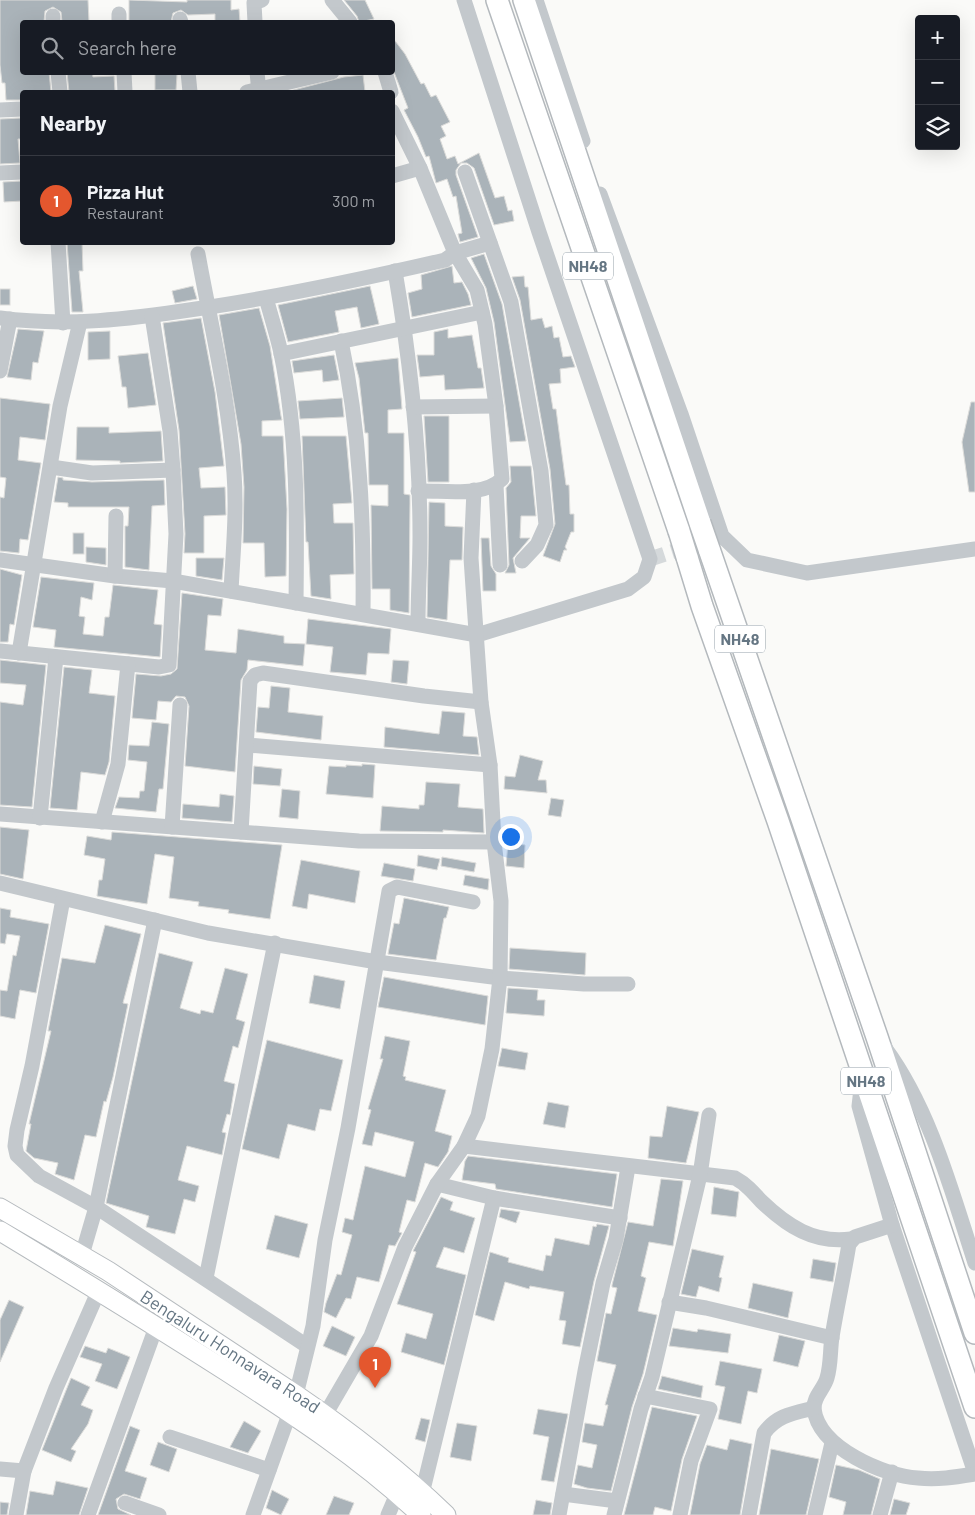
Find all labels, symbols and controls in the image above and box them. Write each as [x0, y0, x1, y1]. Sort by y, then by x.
map controls [915, 15, 960, 150]
button: + [915, 15, 960, 60]
search box [20, 20, 395, 75]
icon: search [38, 34, 66, 62]
text: Search here [78, 36, 177, 59]
button: − [915, 60, 960, 105]
button: layers [915, 105, 960, 150]
text: Nearby [40, 110, 106, 135]
text: Pizza Hut [87, 180, 164, 203]
text: 1 [53, 191, 59, 210]
text: 300 m [332, 191, 375, 210]
text: Restaurant [87, 203, 164, 222]
road number: NH48 [563, 252, 613, 280]
road number: NH48 [715, 626, 765, 652]
your location [498, 824, 524, 850]
road number: NH48 [841, 1068, 891, 1094]
street label: Bengaluru Honnavara Road [137, 1285, 324, 1418]
pin: 1 [359, 1347, 391, 1388]

